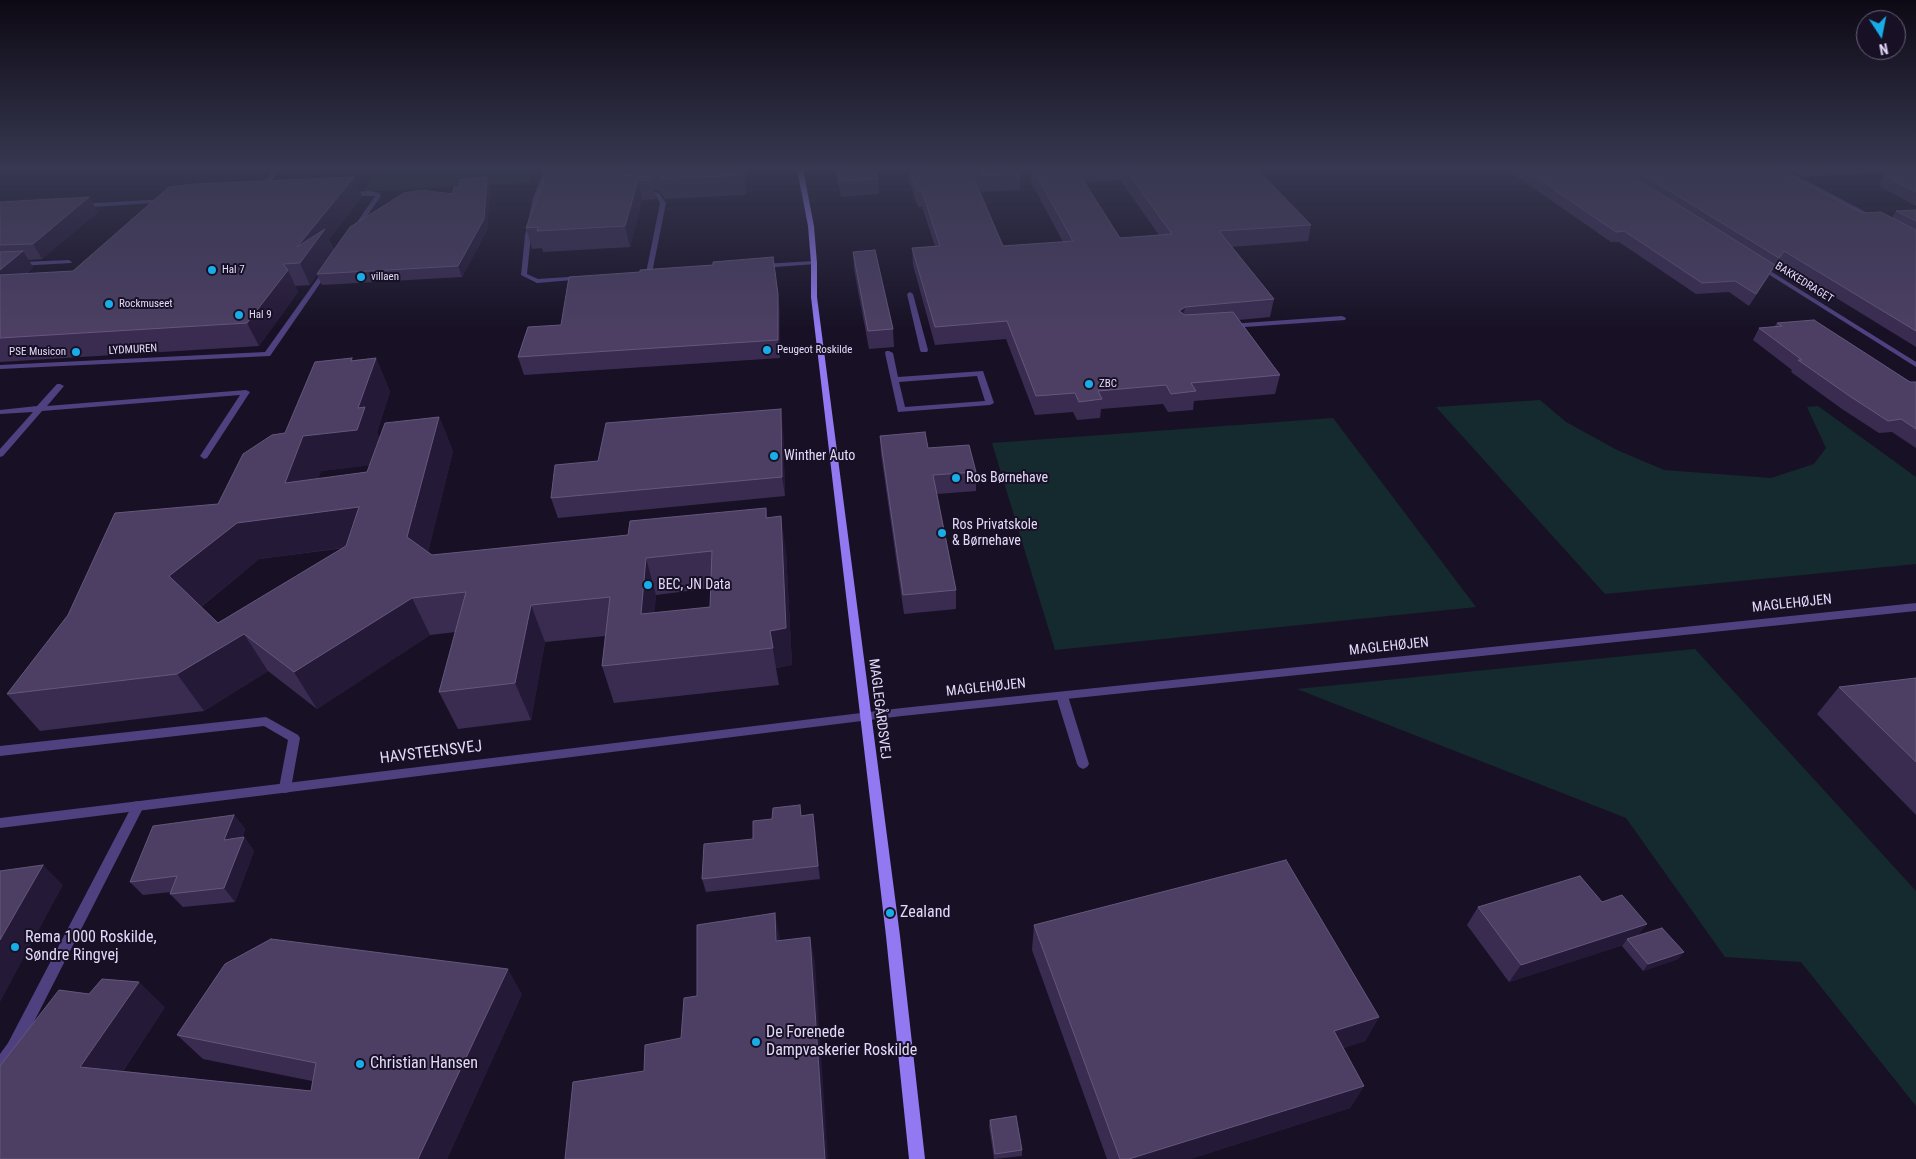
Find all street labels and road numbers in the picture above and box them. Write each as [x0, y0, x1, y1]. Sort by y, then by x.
street label: BAKKEDRAGET [1773, 260, 1835, 306]
street label: LYDMUREN [108, 342, 158, 358]
street label: MAGLEHØJEN [1751, 591, 1833, 617]
street label: MAGLEHØJEN [1348, 634, 1430, 660]
street label: MAGLEGÅRDSVEJ [864, 658, 894, 760]
street label: MAGLEHØJEN [945, 675, 1027, 701]
street label: HAVSTEENSVEJ [379, 737, 483, 769]

